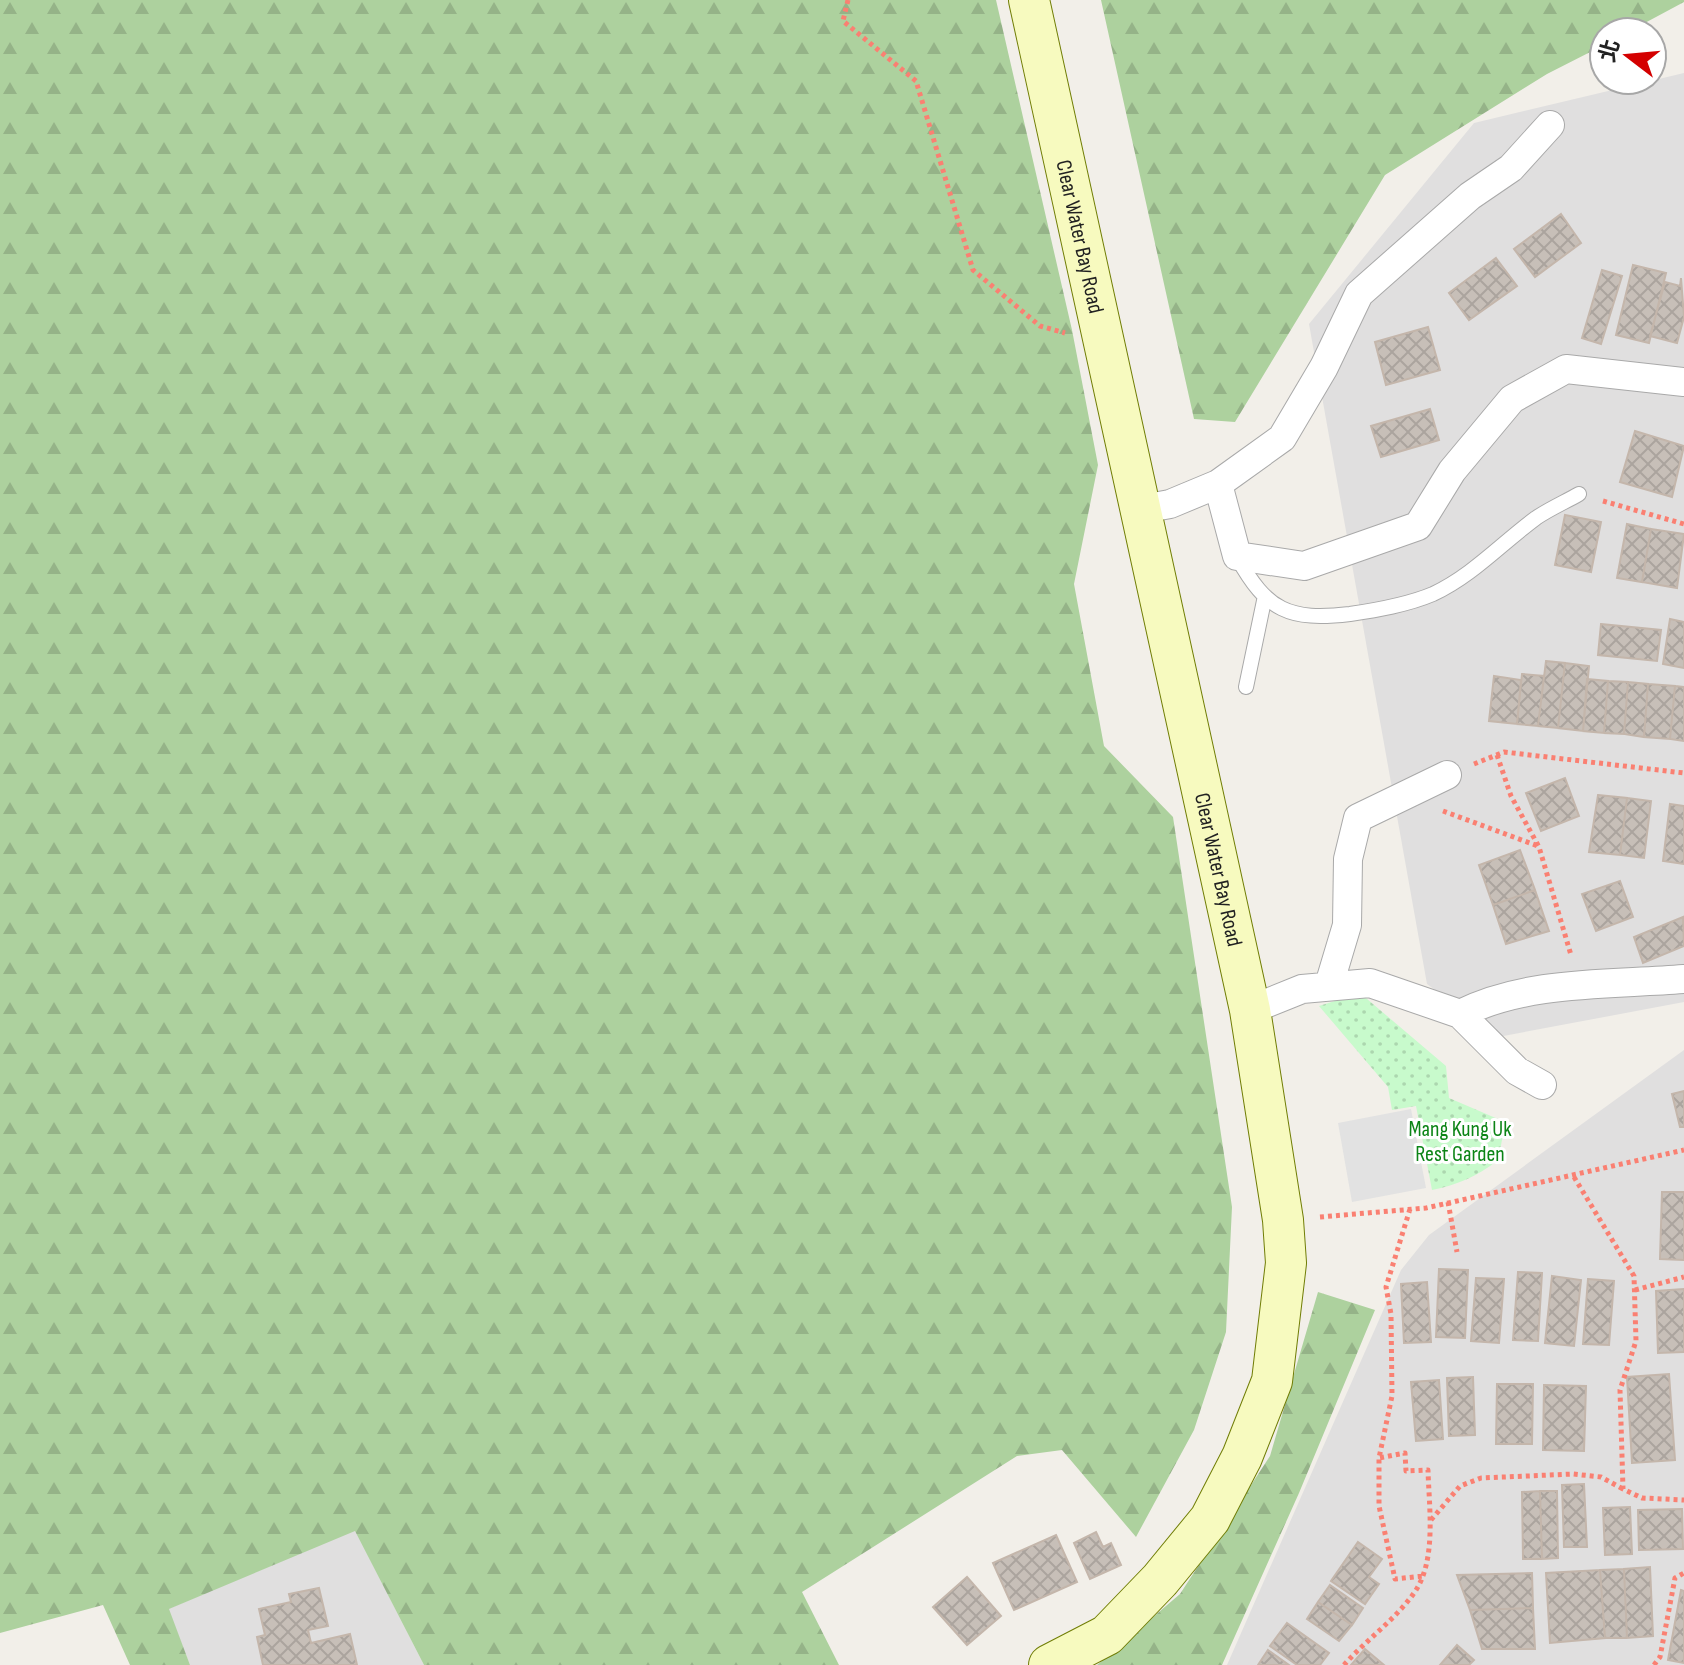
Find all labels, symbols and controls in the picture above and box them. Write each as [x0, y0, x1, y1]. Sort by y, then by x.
north arrow [1588, 16, 1668, 96]
text: 北 [1594, 37, 1626, 65]
street label: Clear Water Bay Road [1049, 158, 1109, 316]
street label: Clear Water Bay Road [1188, 791, 1248, 949]
park label: Mang Kung Uk Rest Garden [1408, 1116, 1512, 1168]

